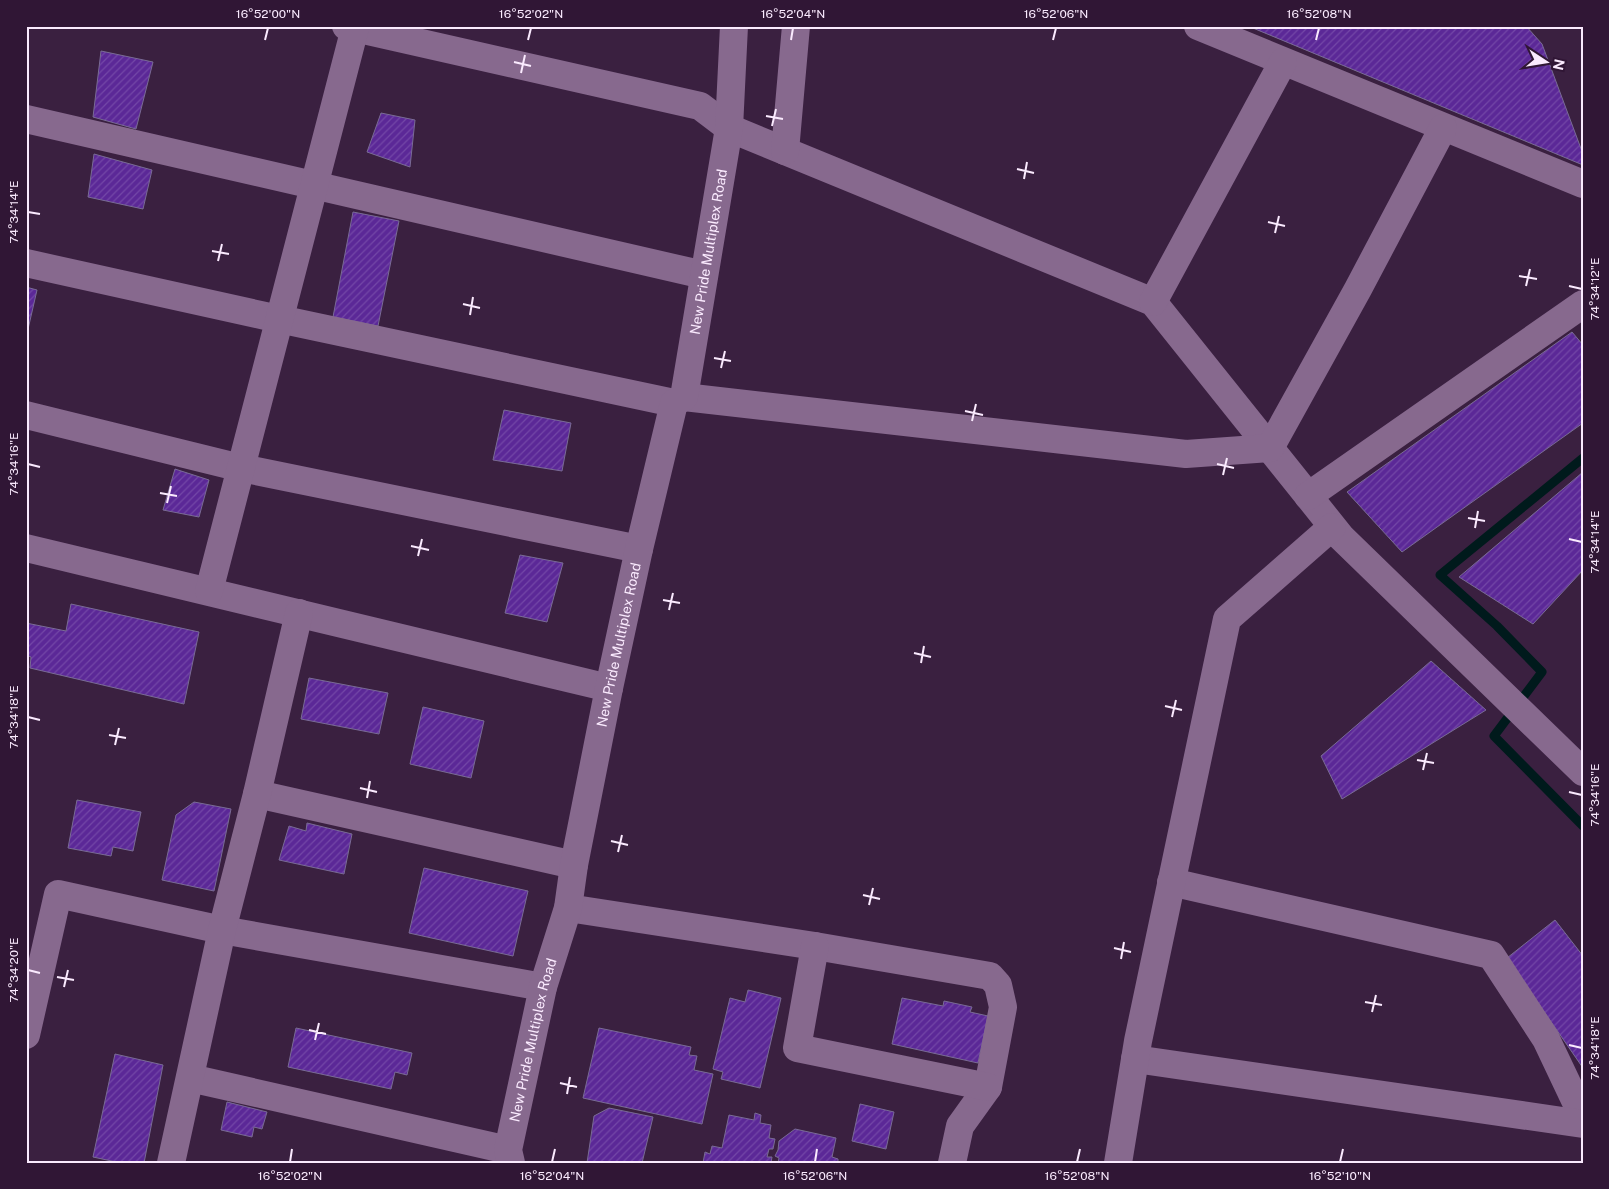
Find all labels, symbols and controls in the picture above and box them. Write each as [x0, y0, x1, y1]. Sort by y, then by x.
text: 16°52'00"N [236, 7, 300, 21]
text: 16°52'02"N [499, 7, 563, 21]
text: 16°52'04"N [761, 7, 825, 21]
text: 16°52'06"N [1024, 7, 1088, 21]
text: 16°52'08"N [1287, 7, 1351, 21]
north arrow [1522, 38, 1572, 88]
text: N [1550, 58, 1568, 72]
street label: New Pride Multiplex Road [687, 168, 730, 336]
text: 74°34'14"E [7, 180, 21, 244]
text: 74°34'12"E [1588, 258, 1602, 320]
text: 74°34'16"E [7, 433, 21, 495]
text: 74°34'14"E [1588, 510, 1602, 574]
street label: New Pride Multiplex Road [593, 561, 644, 728]
text: 74°34'18"E [7, 685, 21, 749]
text: 74°34'16"E [1588, 764, 1602, 826]
text: 74°34'20"E [7, 937, 21, 1003]
street label: New Pride Multiplex Road [506, 956, 560, 1123]
text: 74°34'18"E [1588, 1016, 1602, 1080]
text: 16°52'02"N [258, 1169, 322, 1183]
text: 16°52'04"N [520, 1169, 584, 1183]
text: 16°52'06"N [783, 1169, 847, 1183]
text: 16°52'08"N [1045, 1169, 1109, 1183]
text: 16°52'10"N [1309, 1169, 1371, 1183]

